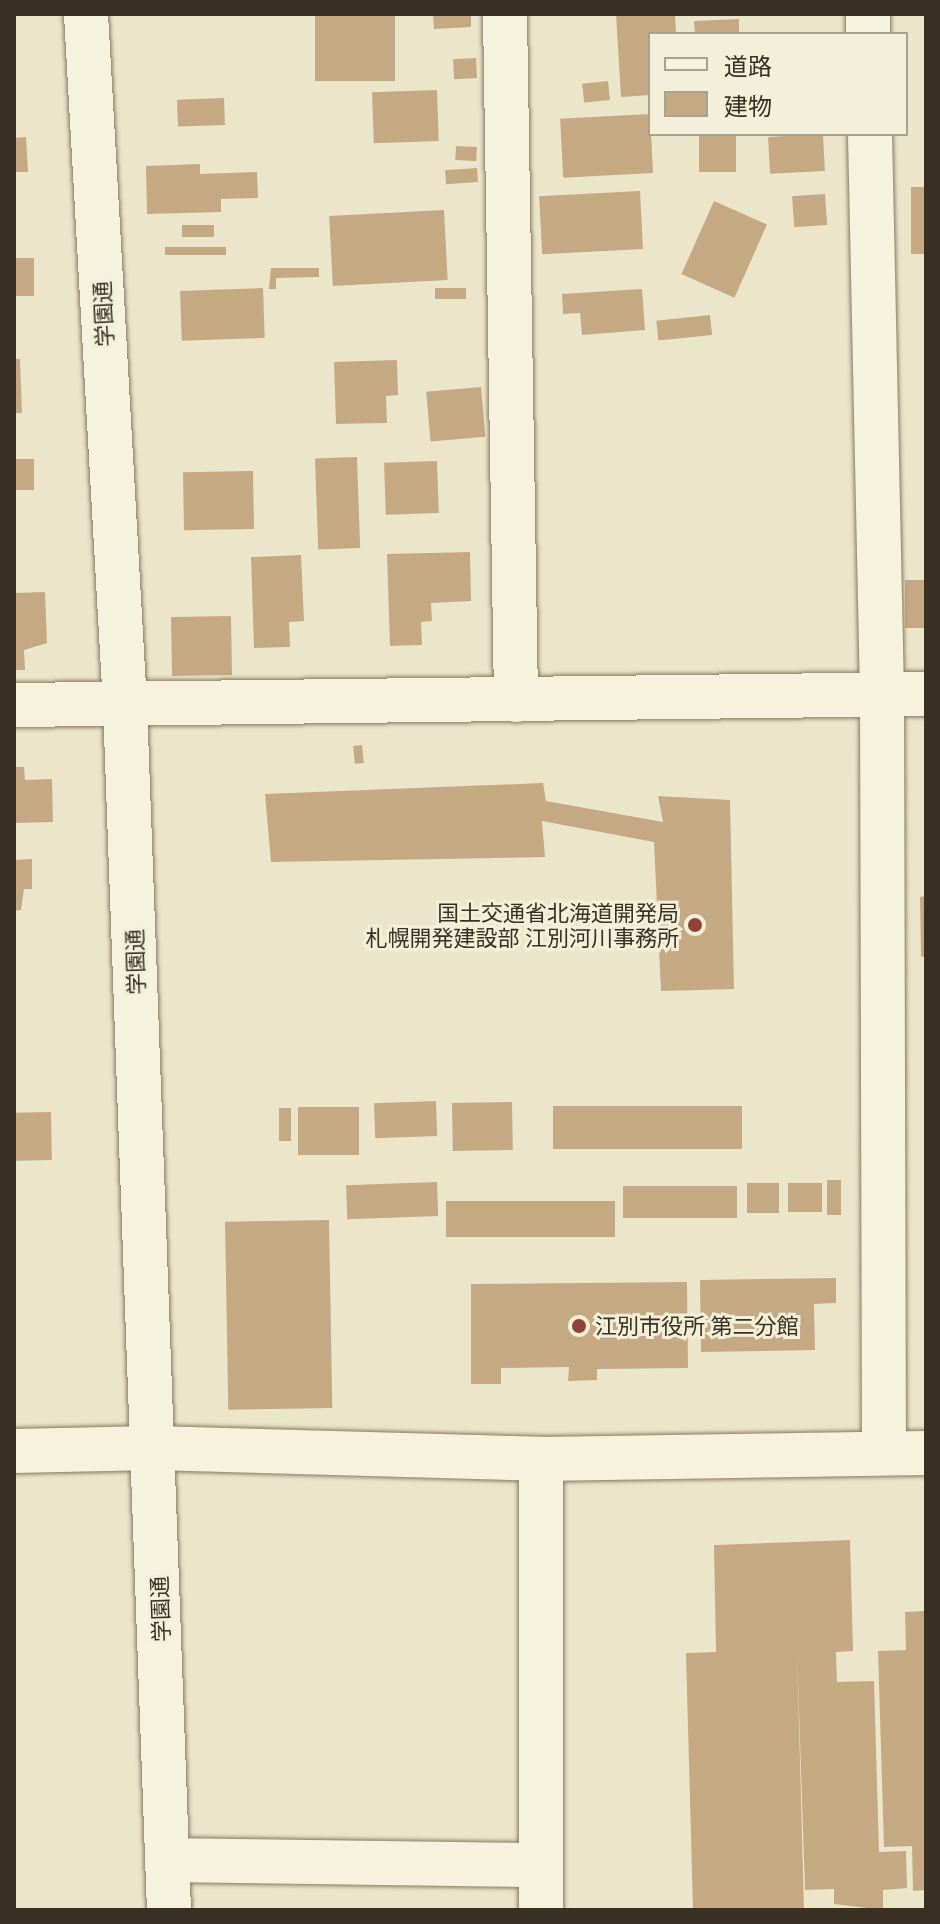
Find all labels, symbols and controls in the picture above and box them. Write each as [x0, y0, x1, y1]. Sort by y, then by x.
legend [648, 32, 908, 136]
text: 道路 [724, 49, 772, 81]
text: 建物 [724, 89, 772, 121]
street label: 学園通 [88, 280, 118, 348]
place label: 国土交通省北海道開発局 札幌開発建設部 江別河川事務所 [366, 899, 679, 950]
marker: 国土交通省北海道開発局 札幌開発建設部 江別河川事務所 [686, 916, 704, 934]
street label: 学園通 [121, 929, 149, 995]
place label: 江別市役所 第二分館 [595, 1313, 798, 1339]
marker: 江別市役所 第二分館 [570, 1317, 588, 1335]
street label: 学園通 [146, 1576, 174, 1642]

